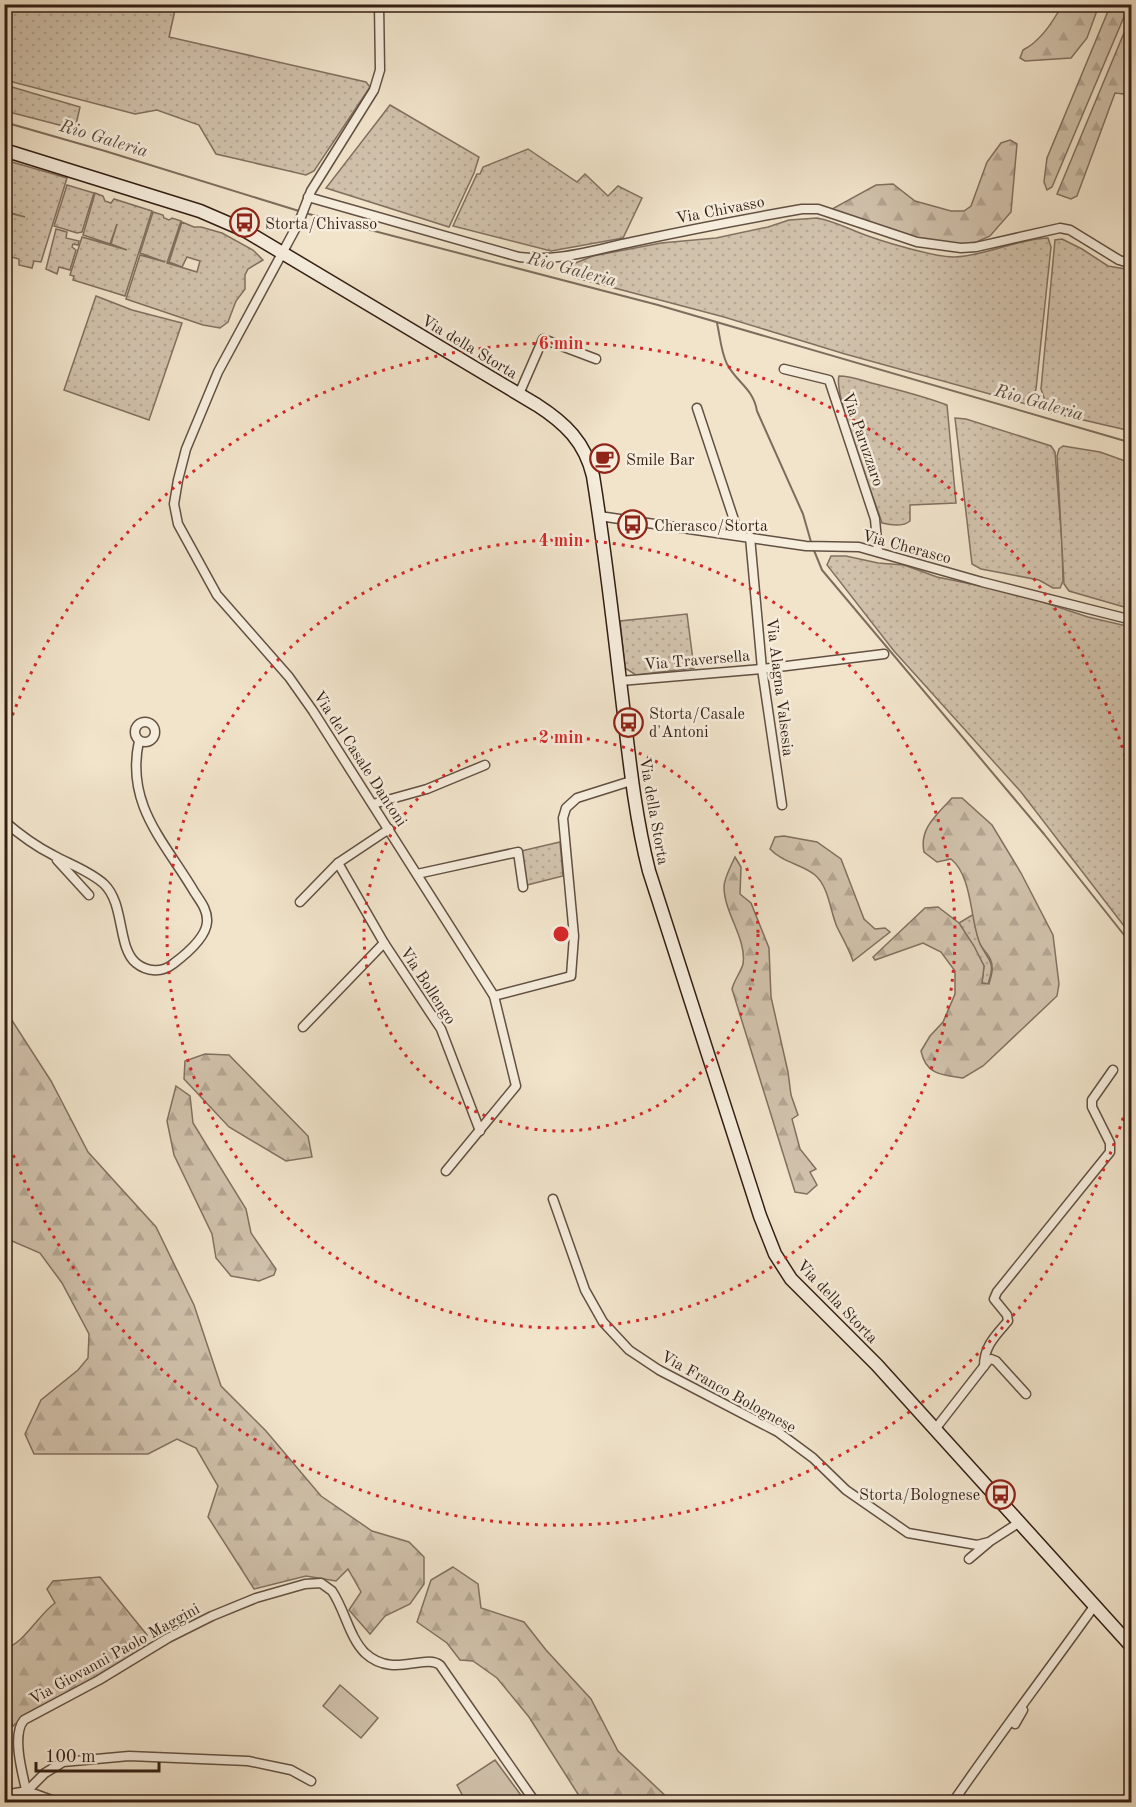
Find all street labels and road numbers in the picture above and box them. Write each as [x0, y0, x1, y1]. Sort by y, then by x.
street label: Via Chivasso [675, 195, 766, 227]
street label: Via della Storta [418, 313, 520, 383]
street label: Via Paruzzaro [839, 391, 886, 489]
street label: Via Cherasco [860, 528, 953, 568]
street label: Via Alagna Valsesia [763, 617, 795, 757]
street label: Via Traversella [644, 648, 751, 674]
street label: Via del Casale Dantoni [310, 688, 409, 830]
street label: Via della Storta [636, 756, 670, 866]
street label: Via Bollengo [397, 945, 458, 1028]
street label: Via della Storta [793, 1258, 880, 1347]
street label: Via Franco Bolognese [658, 1349, 798, 1437]
street label: Via Giovanni Paolo Maggini [27, 1601, 203, 1708]

